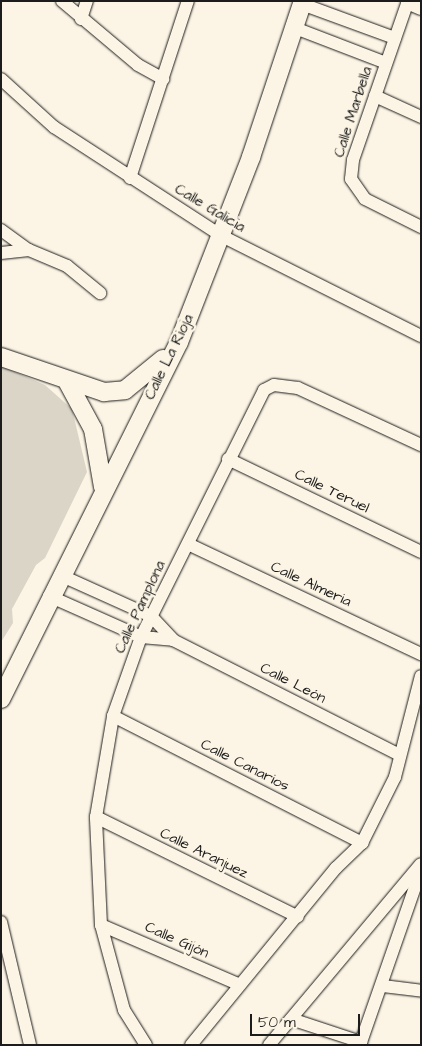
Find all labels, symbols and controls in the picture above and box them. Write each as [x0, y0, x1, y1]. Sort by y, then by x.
street label: Calle Marbella [330, 64, 376, 160]
street label: Calle Galicia [171, 180, 249, 236]
street label: Calle La Rioja [141, 311, 197, 403]
street label: Calle Teruel [292, 465, 372, 517]
street label: Calle Almeria [268, 557, 354, 611]
street label: Calle Pamplona [111, 558, 169, 656]
street label: Calle León [257, 659, 329, 707]
street label: Calle Canarios [198, 735, 292, 795]
street label: Calle Aranjuez [157, 824, 251, 882]
street label: Calle Gijón [142, 918, 212, 962]
scale bar [252, 1004, 362, 1036]
text: 50 m [258, 1012, 296, 1033]

